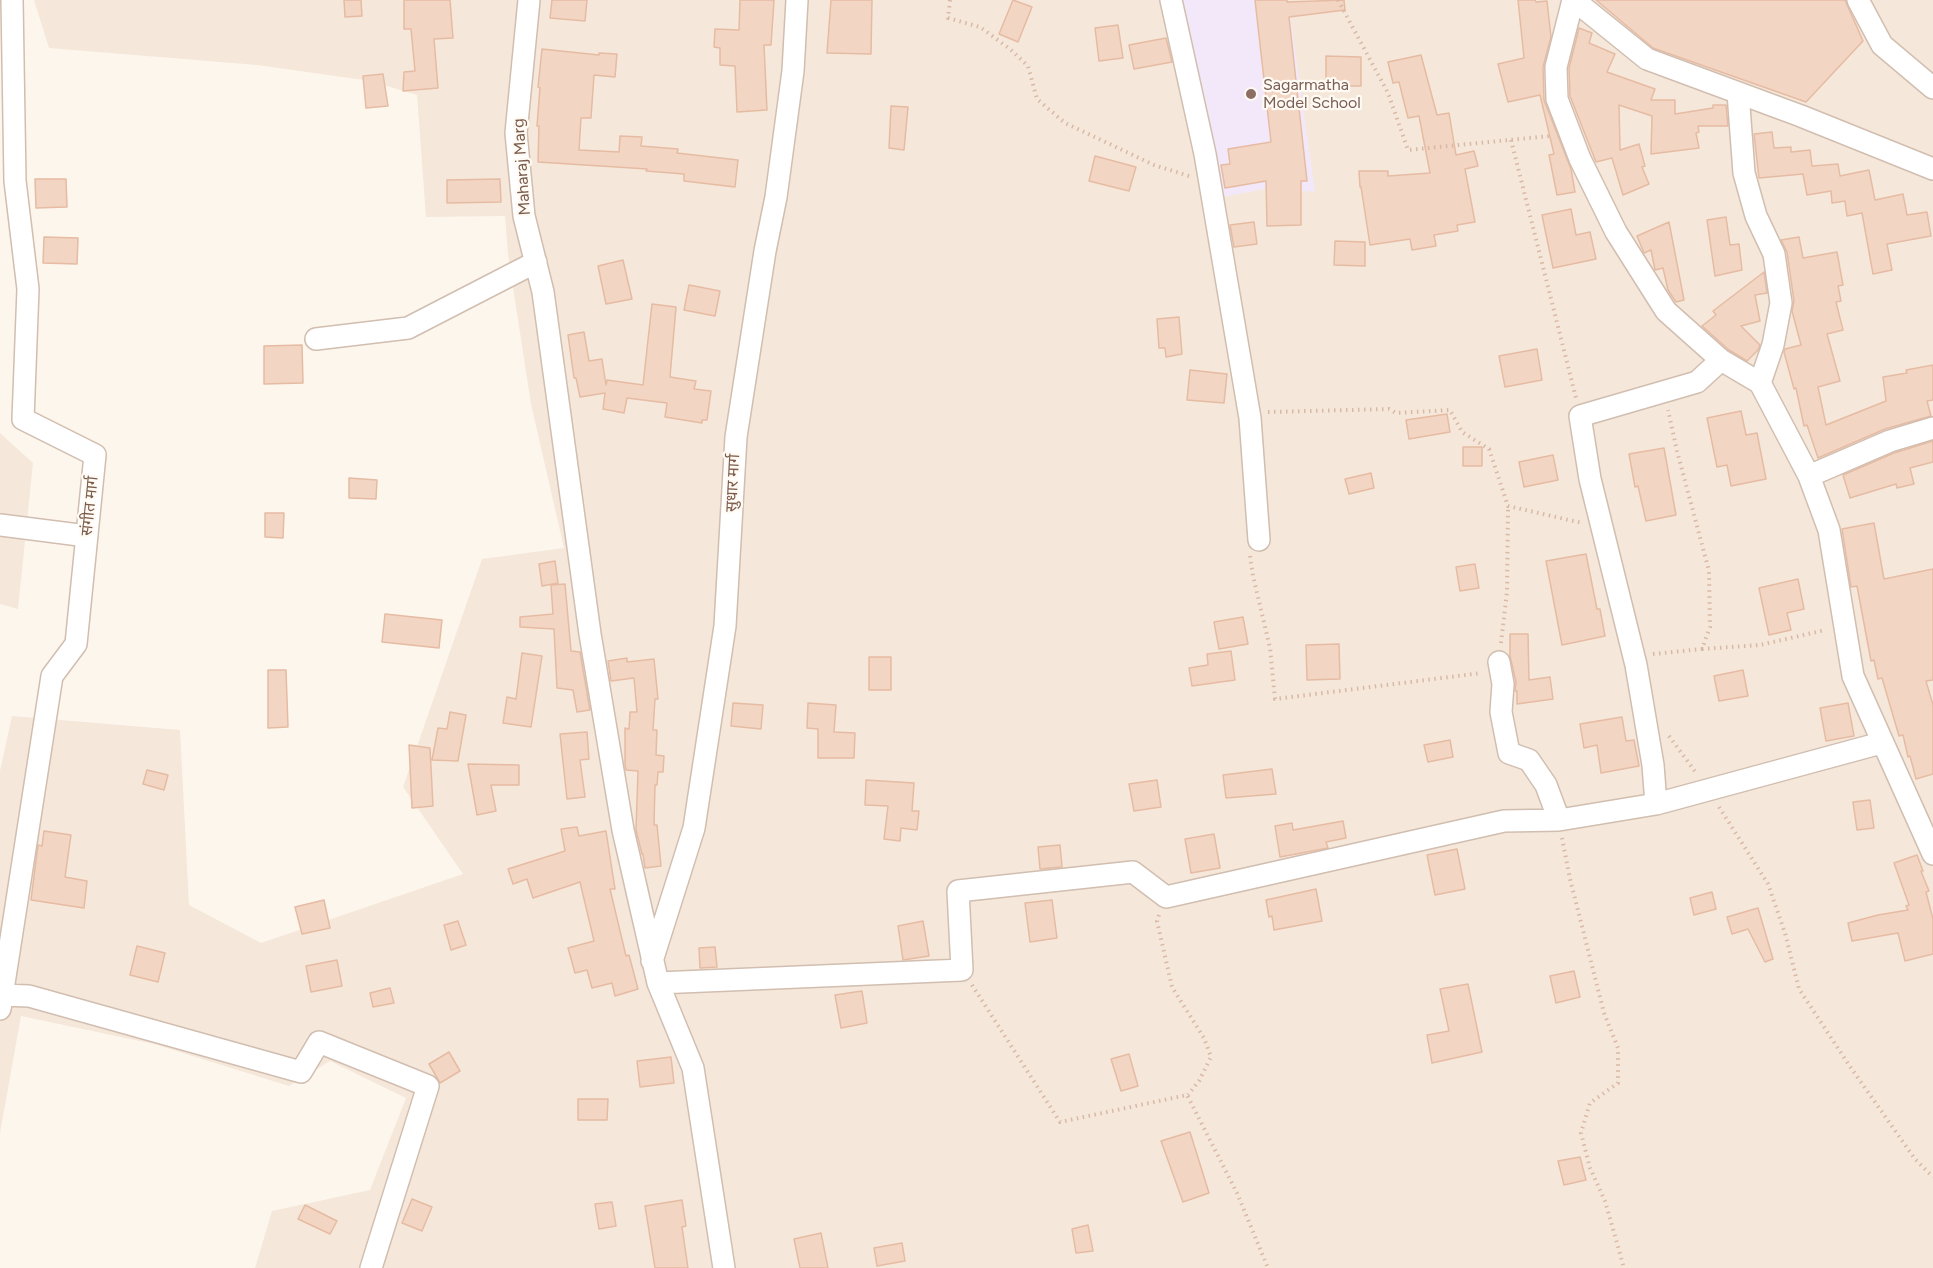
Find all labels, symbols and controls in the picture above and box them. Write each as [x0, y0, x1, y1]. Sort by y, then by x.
place label: Sagarmatha Model School [1263, 75, 1361, 113]
marker: Sagarmatha Model School [1244, 87, 1258, 101]
street label: Maharaj Marg [509, 118, 535, 216]
street label: सुधार मार्ग [722, 454, 744, 512]
street label: संगीत मार्ग [77, 475, 103, 537]

